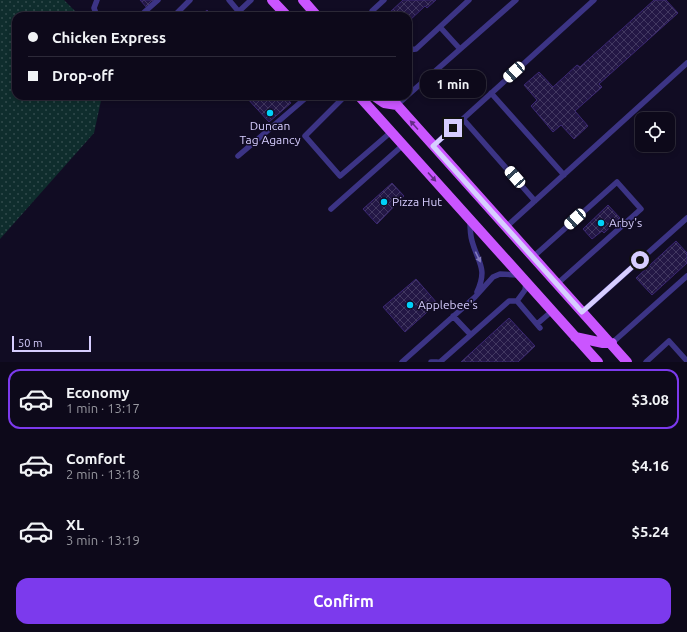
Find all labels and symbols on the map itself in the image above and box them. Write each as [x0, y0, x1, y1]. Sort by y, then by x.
car [501, 60, 527, 84]
callout: 1 min [420, 70, 486, 98]
marker: Duncan Tag Agancy [265, 108, 275, 118]
place label: Duncan Tag Agancy [239, 119, 301, 146]
one-way arrow [410, 119, 419, 130]
route end [444, 119, 462, 137]
car [503, 164, 527, 190]
one-way arrow [427, 172, 436, 182]
place label: Pizza Hut [392, 195, 442, 208]
marker: Pizza Hut [379, 197, 389, 207]
car [562, 207, 588, 231]
place label: Arby's [609, 216, 642, 229]
marker: Arby's [596, 218, 606, 228]
one-way arrow [475, 251, 481, 262]
route start [631, 251, 649, 269]
place label: Applebee's [418, 298, 478, 311]
marker: Applebee's [405, 300, 415, 310]
scale bar [12, 334, 91, 353]

